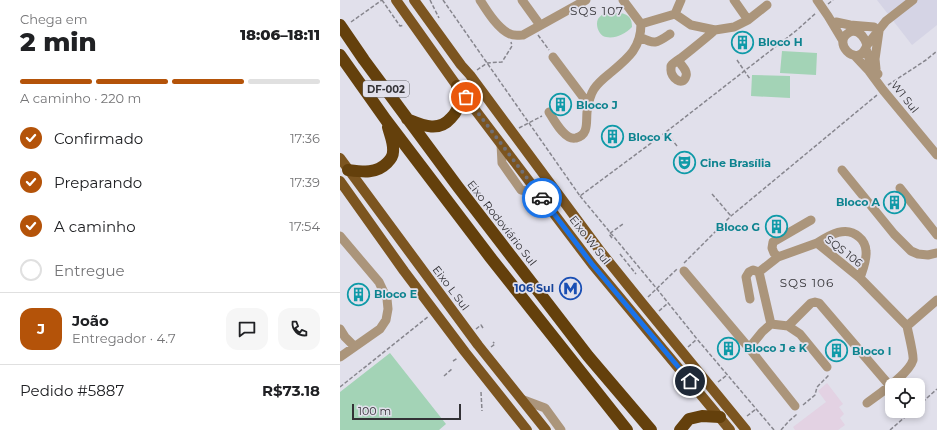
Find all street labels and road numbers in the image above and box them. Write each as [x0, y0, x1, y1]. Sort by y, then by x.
street label: W1 Sul [888, 78, 922, 116]
road number: DF-002 [363, 81, 409, 97]
street label: Eixo Rodoviário Sul [464, 178, 540, 268]
street label: Eixo W Sul [567, 213, 613, 267]
street label: SQS 106 [823, 232, 866, 270]
street label: Eixo L Sul [430, 263, 472, 313]

